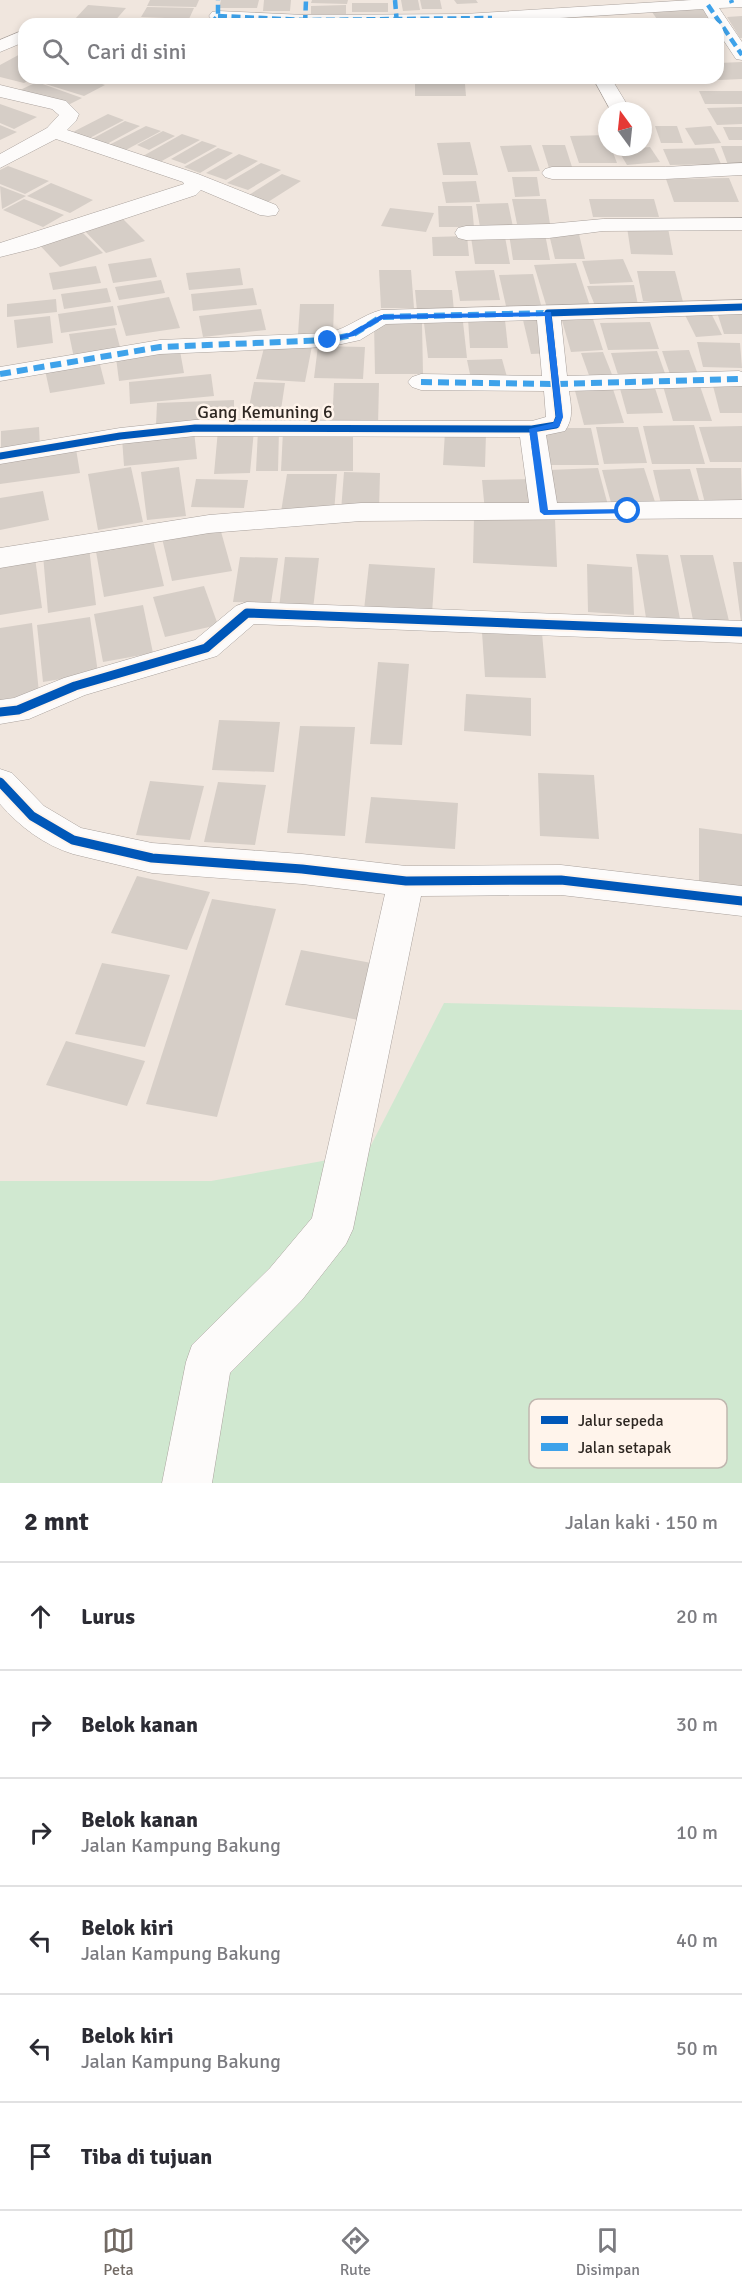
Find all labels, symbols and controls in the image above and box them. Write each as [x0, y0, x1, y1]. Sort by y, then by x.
search box [18, 18, 724, 84]
icon: search [39, 35, 72, 68]
text: Cari di sini [87, 38, 187, 65]
north arrow [598, 102, 652, 156]
route end [314, 326, 340, 352]
street label: Gang Kemuning 6 [197, 401, 333, 423]
route start [614, 497, 640, 523]
legend [529, 1399, 727, 1468]
text: Jalur sepeda [578, 1411, 664, 1431]
text: Jalan setapak [578, 1438, 671, 1458]
text: 2 mnt [24, 1506, 89, 1538]
text: Jalan kaki · 150 m [565, 1510, 718, 1535]
icon: ahead [24, 1600, 57, 1633]
text: Lurus [81, 1603, 135, 1630]
text: 20 m [676, 1604, 718, 1629]
icon: right [24, 1708, 57, 1741]
text: Belok kanan [81, 1711, 198, 1738]
text: 30 m [676, 1712, 718, 1737]
text: Belok kanan [81, 1806, 198, 1833]
icon: right [24, 1816, 57, 1849]
text: 10 m [676, 1820, 718, 1845]
text: Jalan Kampung Bakung [81, 1833, 281, 1858]
text: Belok kiri [81, 1914, 174, 1941]
icon: left [24, 1924, 57, 1957]
text: 40 m [676, 1928, 718, 1953]
text: Jalan Kampung Bakung [81, 1941, 281, 1966]
text: Belok kiri [81, 2022, 174, 2049]
icon: left [24, 2032, 57, 2065]
text: 50 m [676, 2036, 718, 2061]
text: Jalan Kampung Bakung [81, 2049, 281, 2074]
icon: arrive [24, 2140, 57, 2173]
text: Tiba di tujuan [81, 2143, 212, 2170]
tab: Peta [102, 2224, 135, 2280]
tab: Rute [339, 2224, 372, 2280]
tab: Disimpan [576, 2224, 640, 2280]

